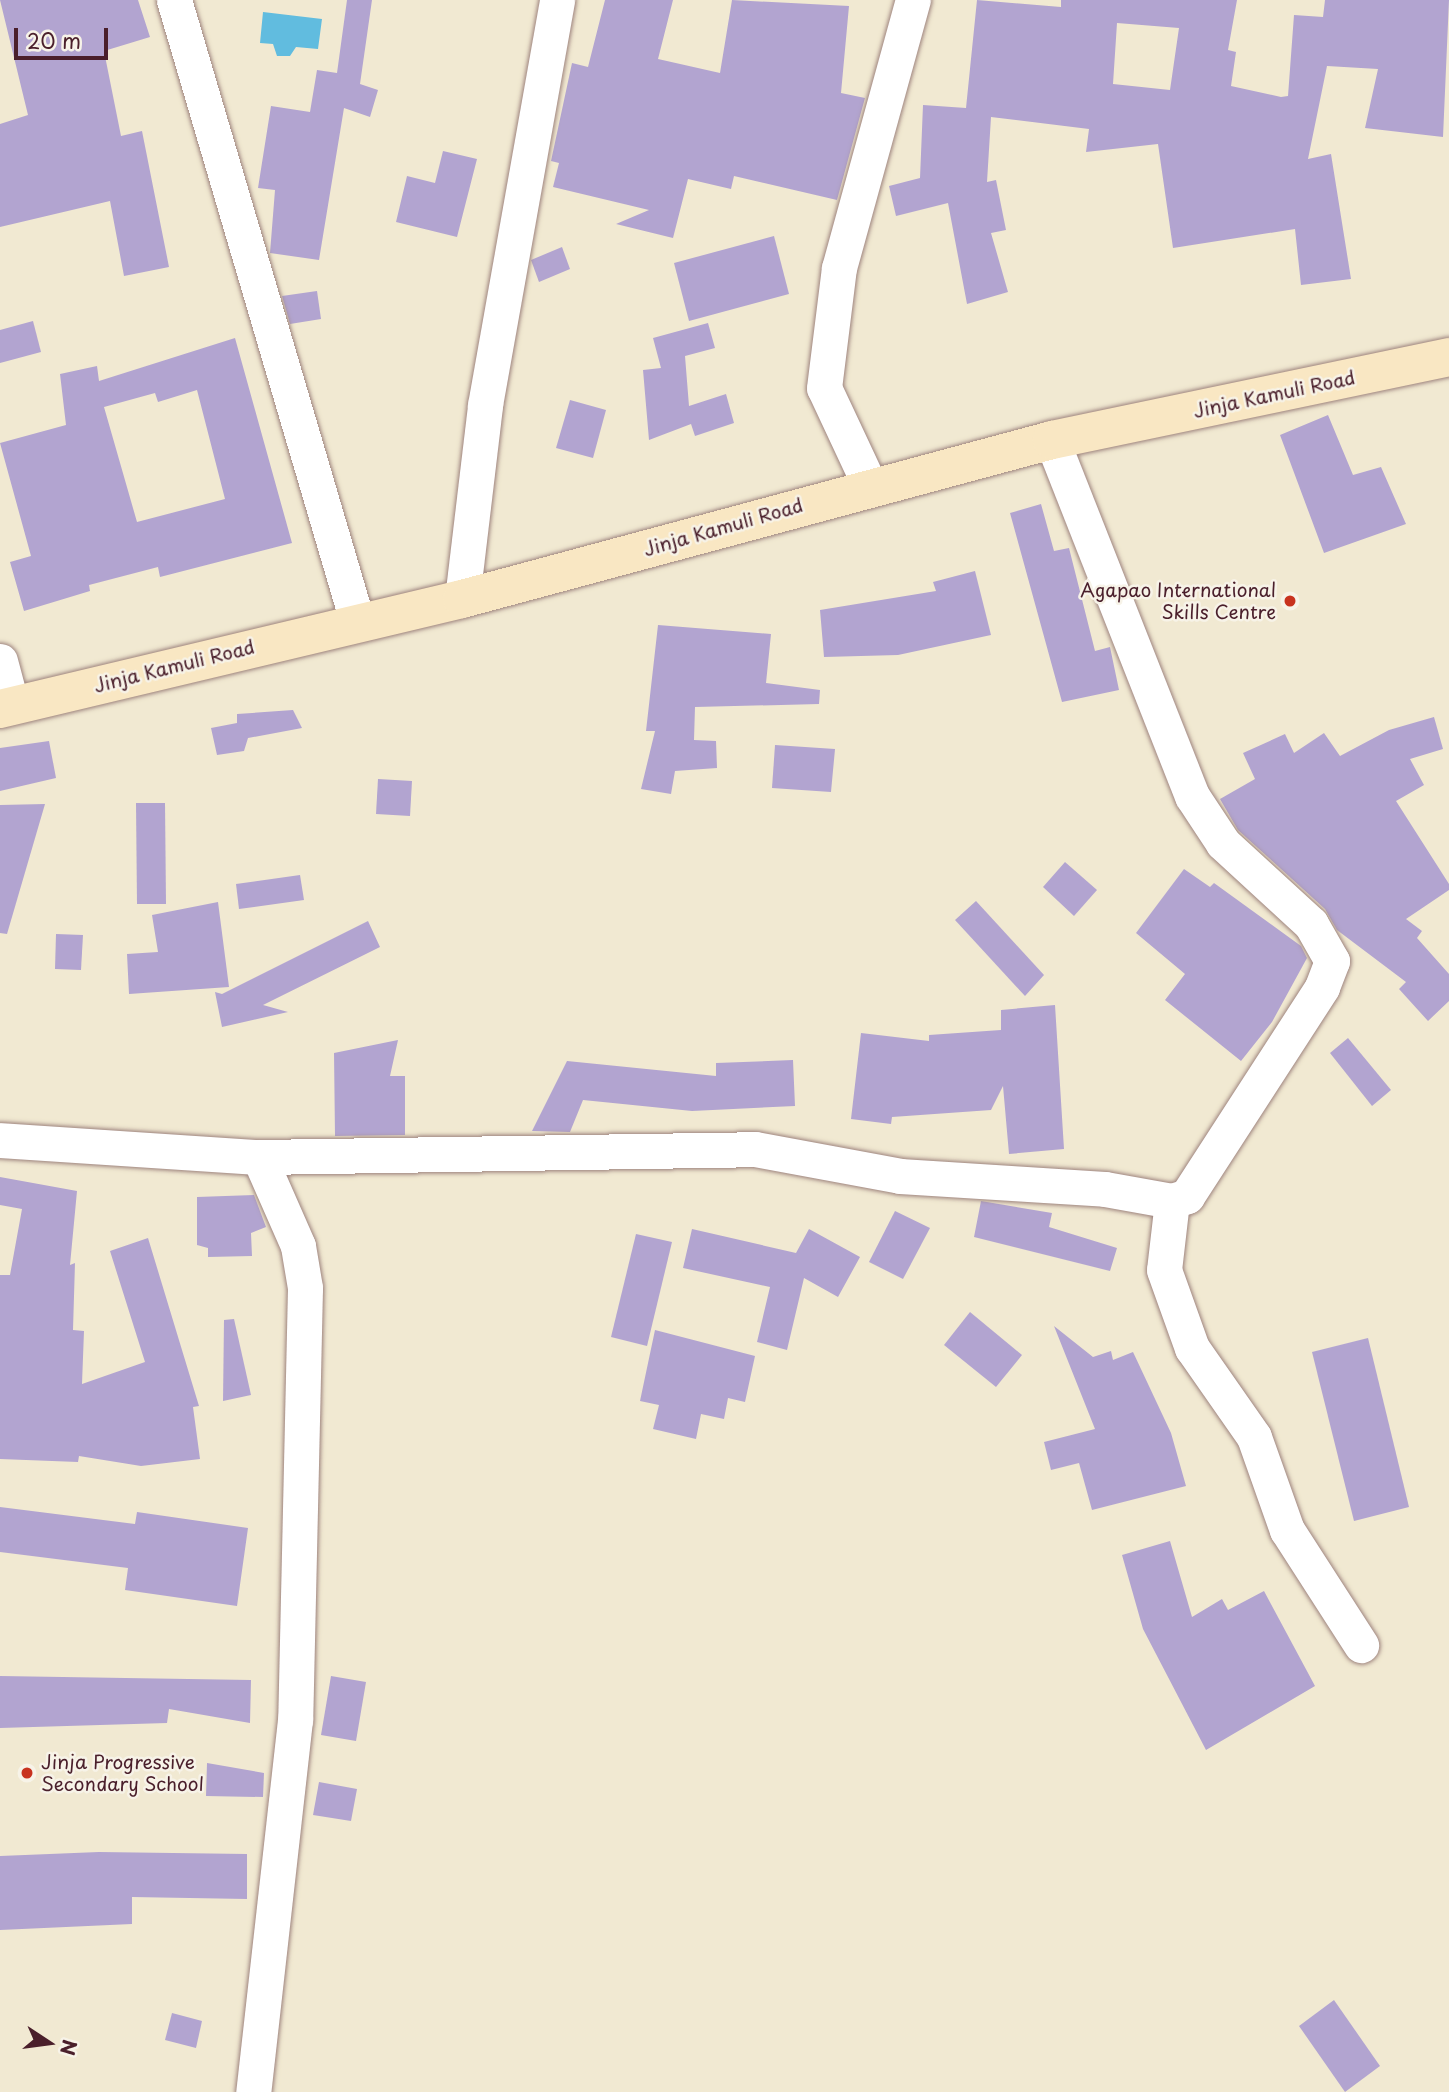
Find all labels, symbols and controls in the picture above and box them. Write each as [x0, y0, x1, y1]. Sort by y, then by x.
scale bar [18, 14, 112, 58]
text: 20 m [27, 24, 81, 56]
street label: Jinja Kamuli Road [1191, 366, 1357, 422]
street label: Jinja Kamuli Road [641, 493, 805, 561]
place label: Agapao International Skills Centre [1079, 579, 1276, 623]
marker: Agapao International Skills Centre [1282, 593, 1298, 609]
street label: Jinja Kamuli Road [91, 635, 257, 697]
place label: Jinja Progressive Secondary School [41, 1751, 204, 1795]
marker: Jinja Progressive Secondary School [19, 1765, 35, 1781]
north arrow [14, 2008, 84, 2078]
text: N [54, 2037, 85, 2058]

